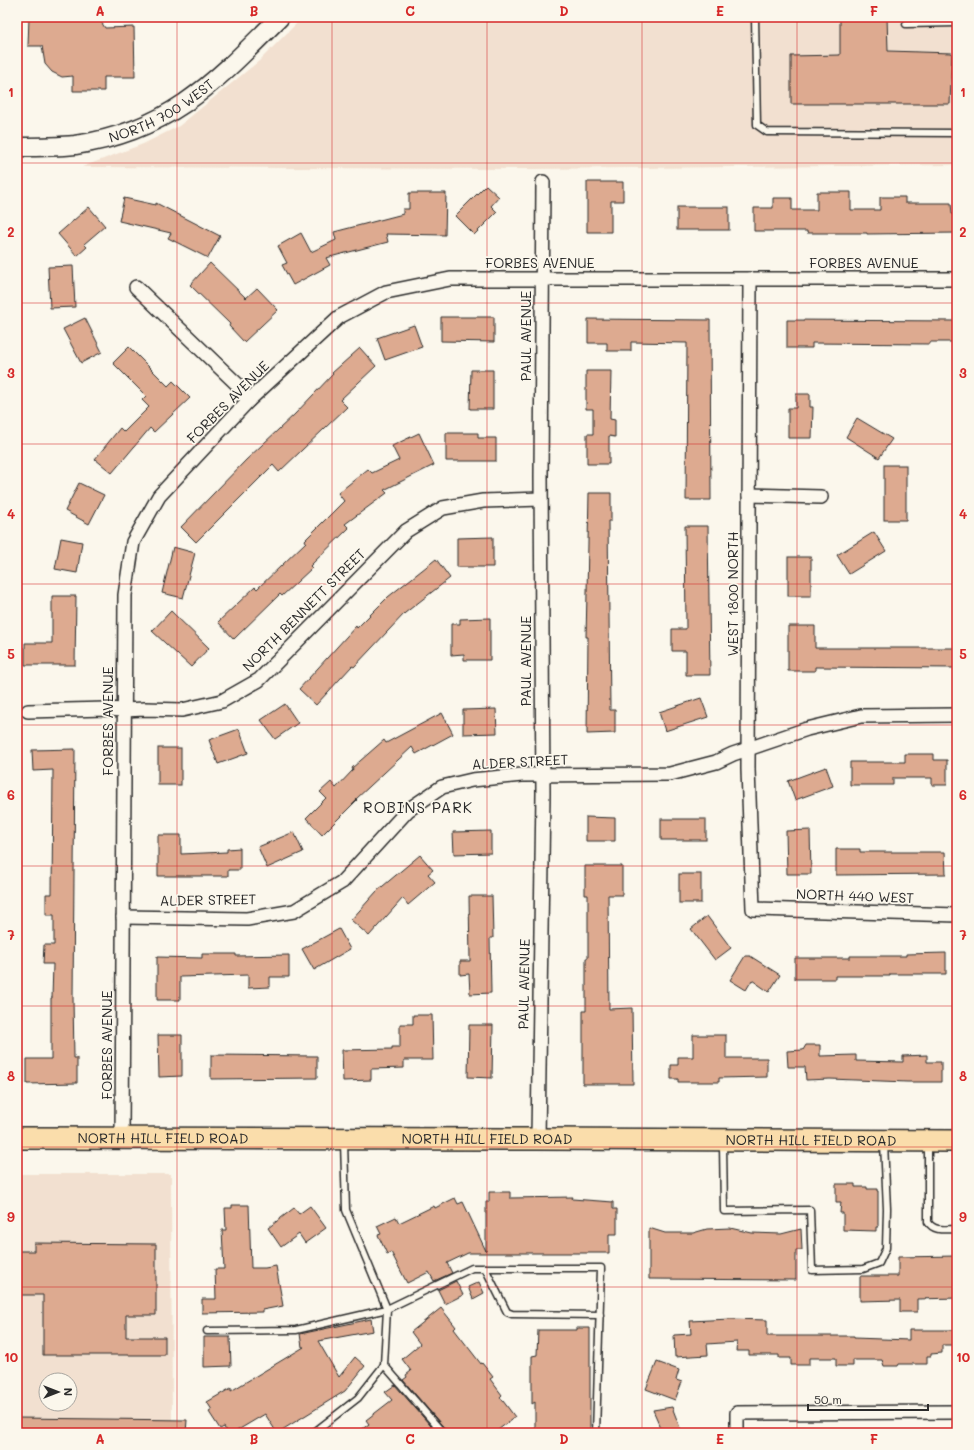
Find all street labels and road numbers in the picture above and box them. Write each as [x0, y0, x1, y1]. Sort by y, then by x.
street label: NORTH 700 WEST [106, 74, 218, 147]
street label: FORBES AVENUE [485, 253, 595, 272]
street label: FORBES AVENUE [809, 253, 919, 272]
street label: PAUL AVENUE [516, 291, 535, 381]
street label: FORBES AVENUE [182, 356, 273, 447]
street label: WEST 1800 NORTH [723, 531, 742, 657]
street label: NORTH BENNETT STREET [238, 544, 369, 675]
street label: PAUL AVENUE [516, 616, 535, 706]
street label: FORBES AVENUE [98, 666, 117, 776]
street label: ALDER STREET [471, 749, 569, 774]
street label: NORTH 440 WEST [796, 884, 915, 907]
street label: ALDER STREET [160, 889, 257, 910]
street label: PAUL AVENUE [513, 939, 534, 1029]
street label: FORBES AVENUE [97, 990, 116, 1100]
street label: NORTH HILL FIELD ROAD [78, 1128, 248, 1147]
street label: NORTH HILL FIELD ROAD [402, 1129, 573, 1148]
street label: NORTH HILL FIELD ROAD [725, 1130, 897, 1150]

